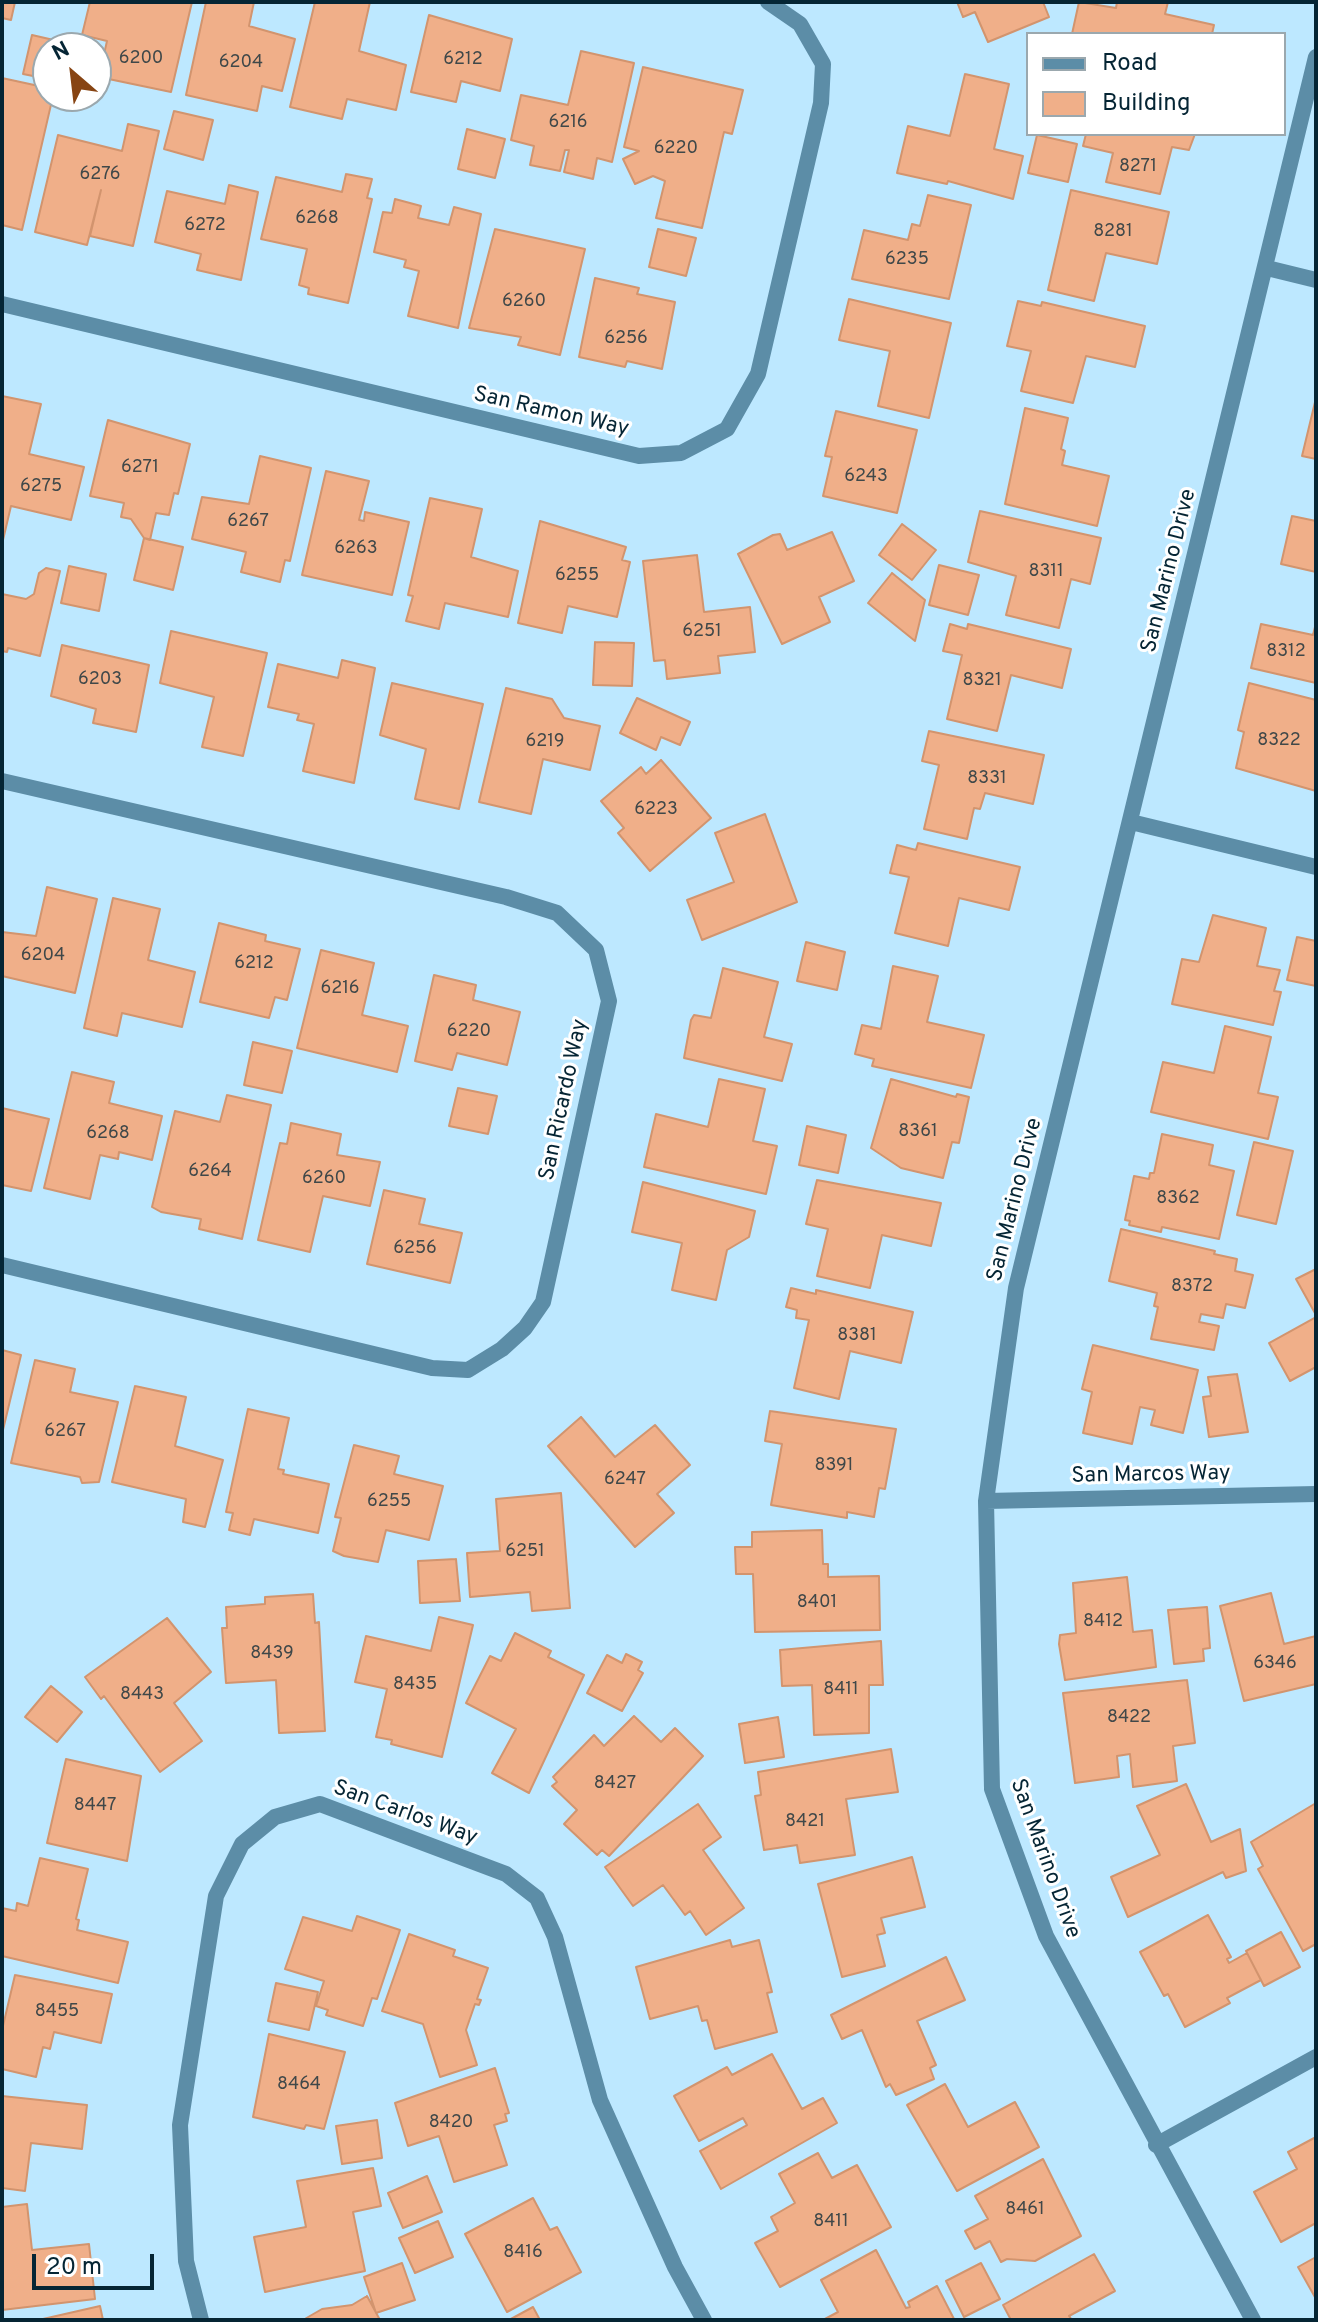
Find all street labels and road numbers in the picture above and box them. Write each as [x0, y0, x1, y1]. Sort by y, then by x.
street label: San Ramon Way [471, 382, 631, 444]
street label: San Marino Drive [1137, 486, 1203, 656]
street label: San Ricardo Way [535, 1017, 595, 1183]
street label: San Marino Drive [983, 1115, 1049, 1285]
street label: San Marcos Way [1071, 1461, 1231, 1491]
street label: San Carlos Way [329, 1776, 481, 1852]
street label: San Marino Drive [1003, 1776, 1085, 1942]

